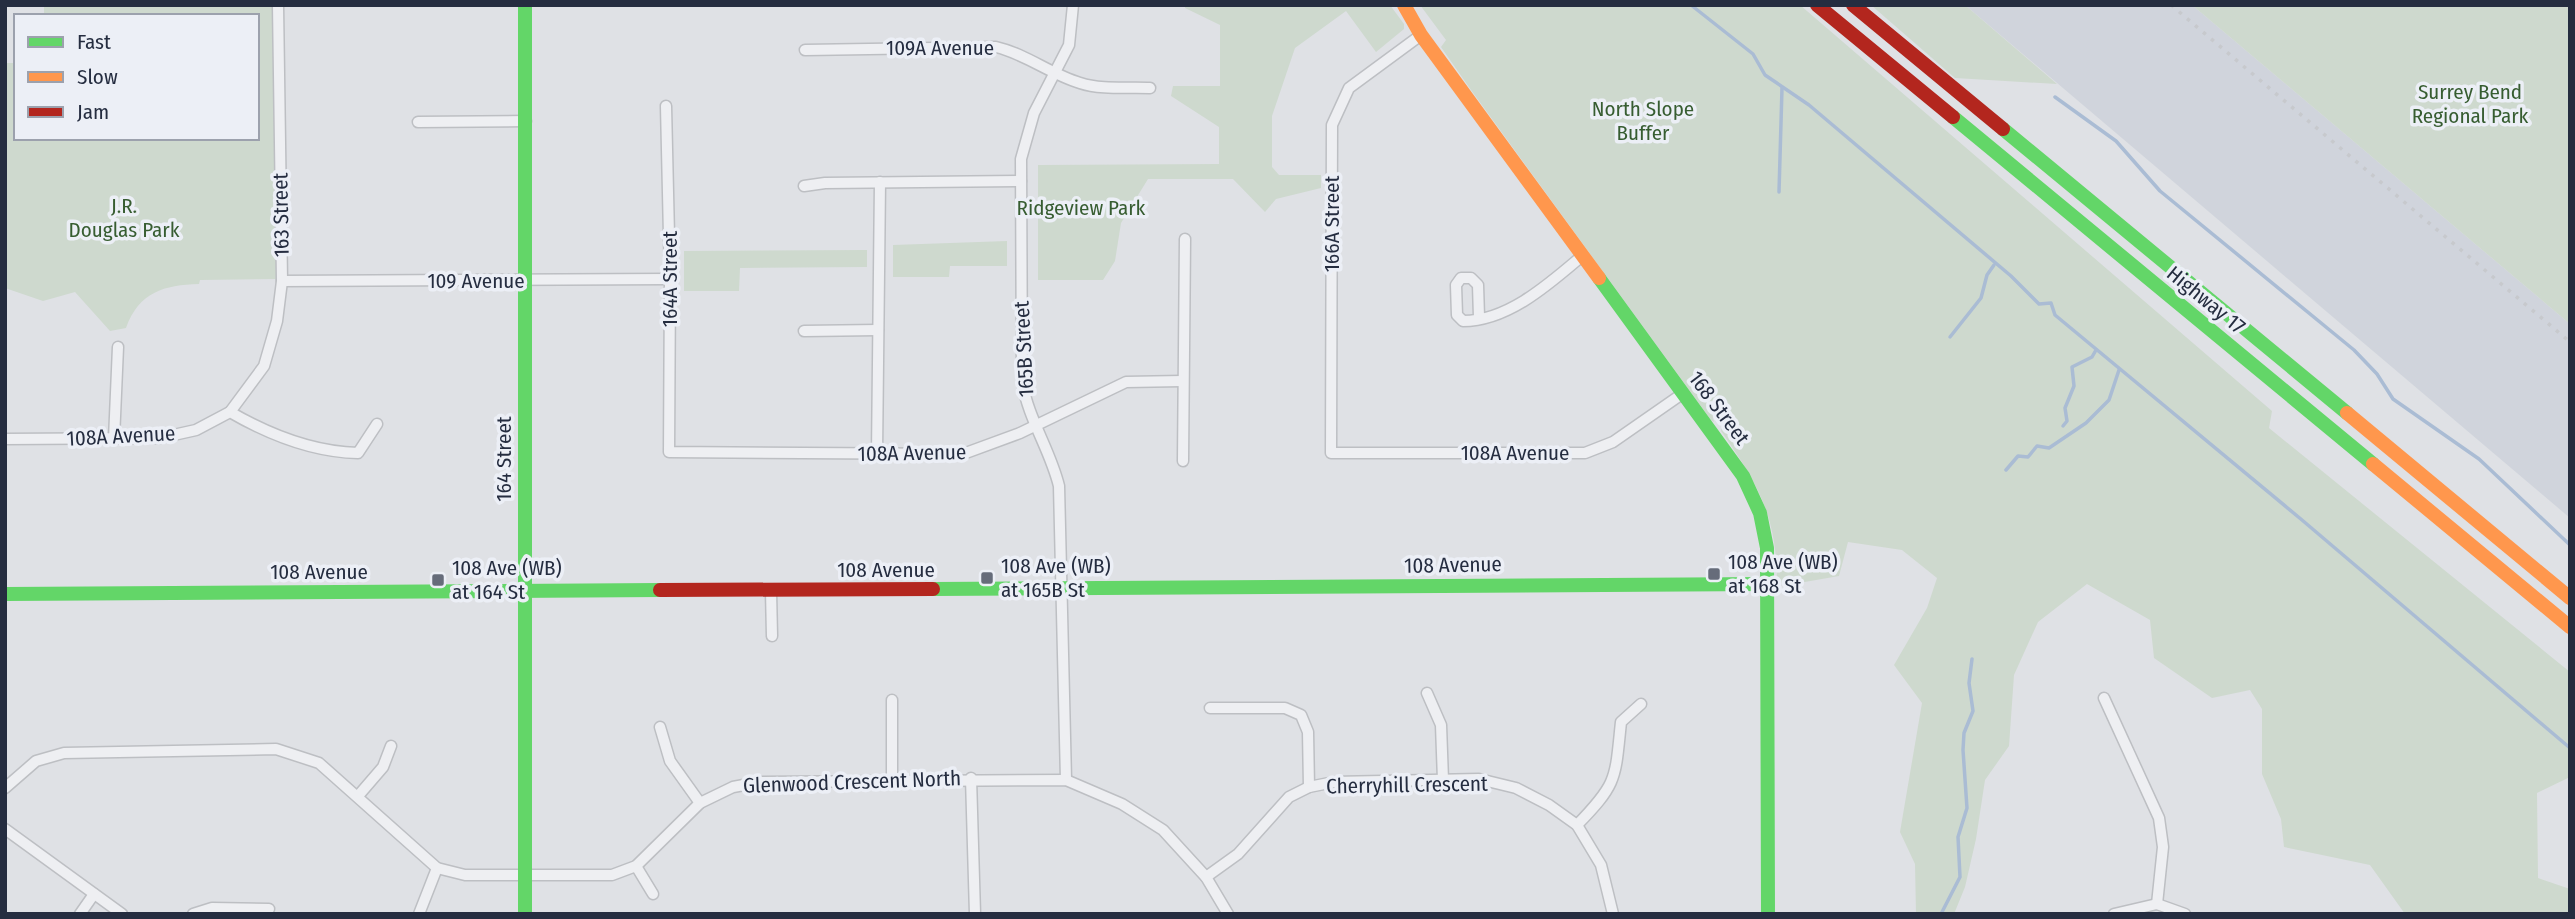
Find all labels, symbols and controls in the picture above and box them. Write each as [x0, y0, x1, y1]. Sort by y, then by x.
legend [14, 14, 259, 140]
text: Fast [77, 29, 111, 55]
street label: 109A Avenue [886, 35, 994, 61]
text: Slow [77, 64, 118, 90]
park label: Surrey Bend Regional Park [2412, 79, 2529, 129]
park label: North Slope Buffer [1592, 96, 1694, 146]
text: Jam [77, 99, 109, 125]
street label: 163 Street [267, 172, 295, 257]
street label: 166A Street [1319, 176, 1345, 272]
park label: J.R. Douglas Park [69, 193, 180, 243]
park label: Ridgeview Park [1017, 195, 1146, 221]
street label: 164A Street [657, 231, 683, 327]
street label: Highway 17 [2162, 261, 2250, 339]
street label: 109 Avenue [427, 268, 525, 294]
street label: 165B Street [1008, 300, 1039, 398]
street label: 168 Street [1683, 366, 1755, 450]
street label: 164 Street [491, 416, 517, 502]
street label: 108A Avenue [66, 420, 176, 452]
street label: 108A Avenue [857, 439, 967, 467]
street label: 108A Avenue [1461, 440, 1569, 466]
place label: 108 Ave (WB) at 168 St [1728, 549, 1838, 599]
street label: 108 Avenue [1404, 551, 1502, 579]
place label: 108 Ave (WB) at 165B St [1001, 553, 1111, 603]
place label: 108 Ave (WB) at 164 St [452, 555, 562, 605]
street label: 108 Avenue [837, 557, 935, 583]
street label: 108 Avenue [270, 559, 368, 585]
marker: 108 Ave (WB) at 168 St [1706, 566, 1722, 582]
marker: 108 Ave (WB) at 165B St [979, 570, 995, 586]
marker: 108 Ave (WB) at 164 St [430, 572, 446, 588]
street label: Glenwood Crescent North [742, 765, 962, 799]
street label: Cherryhill Crescent [1326, 771, 1488, 799]

